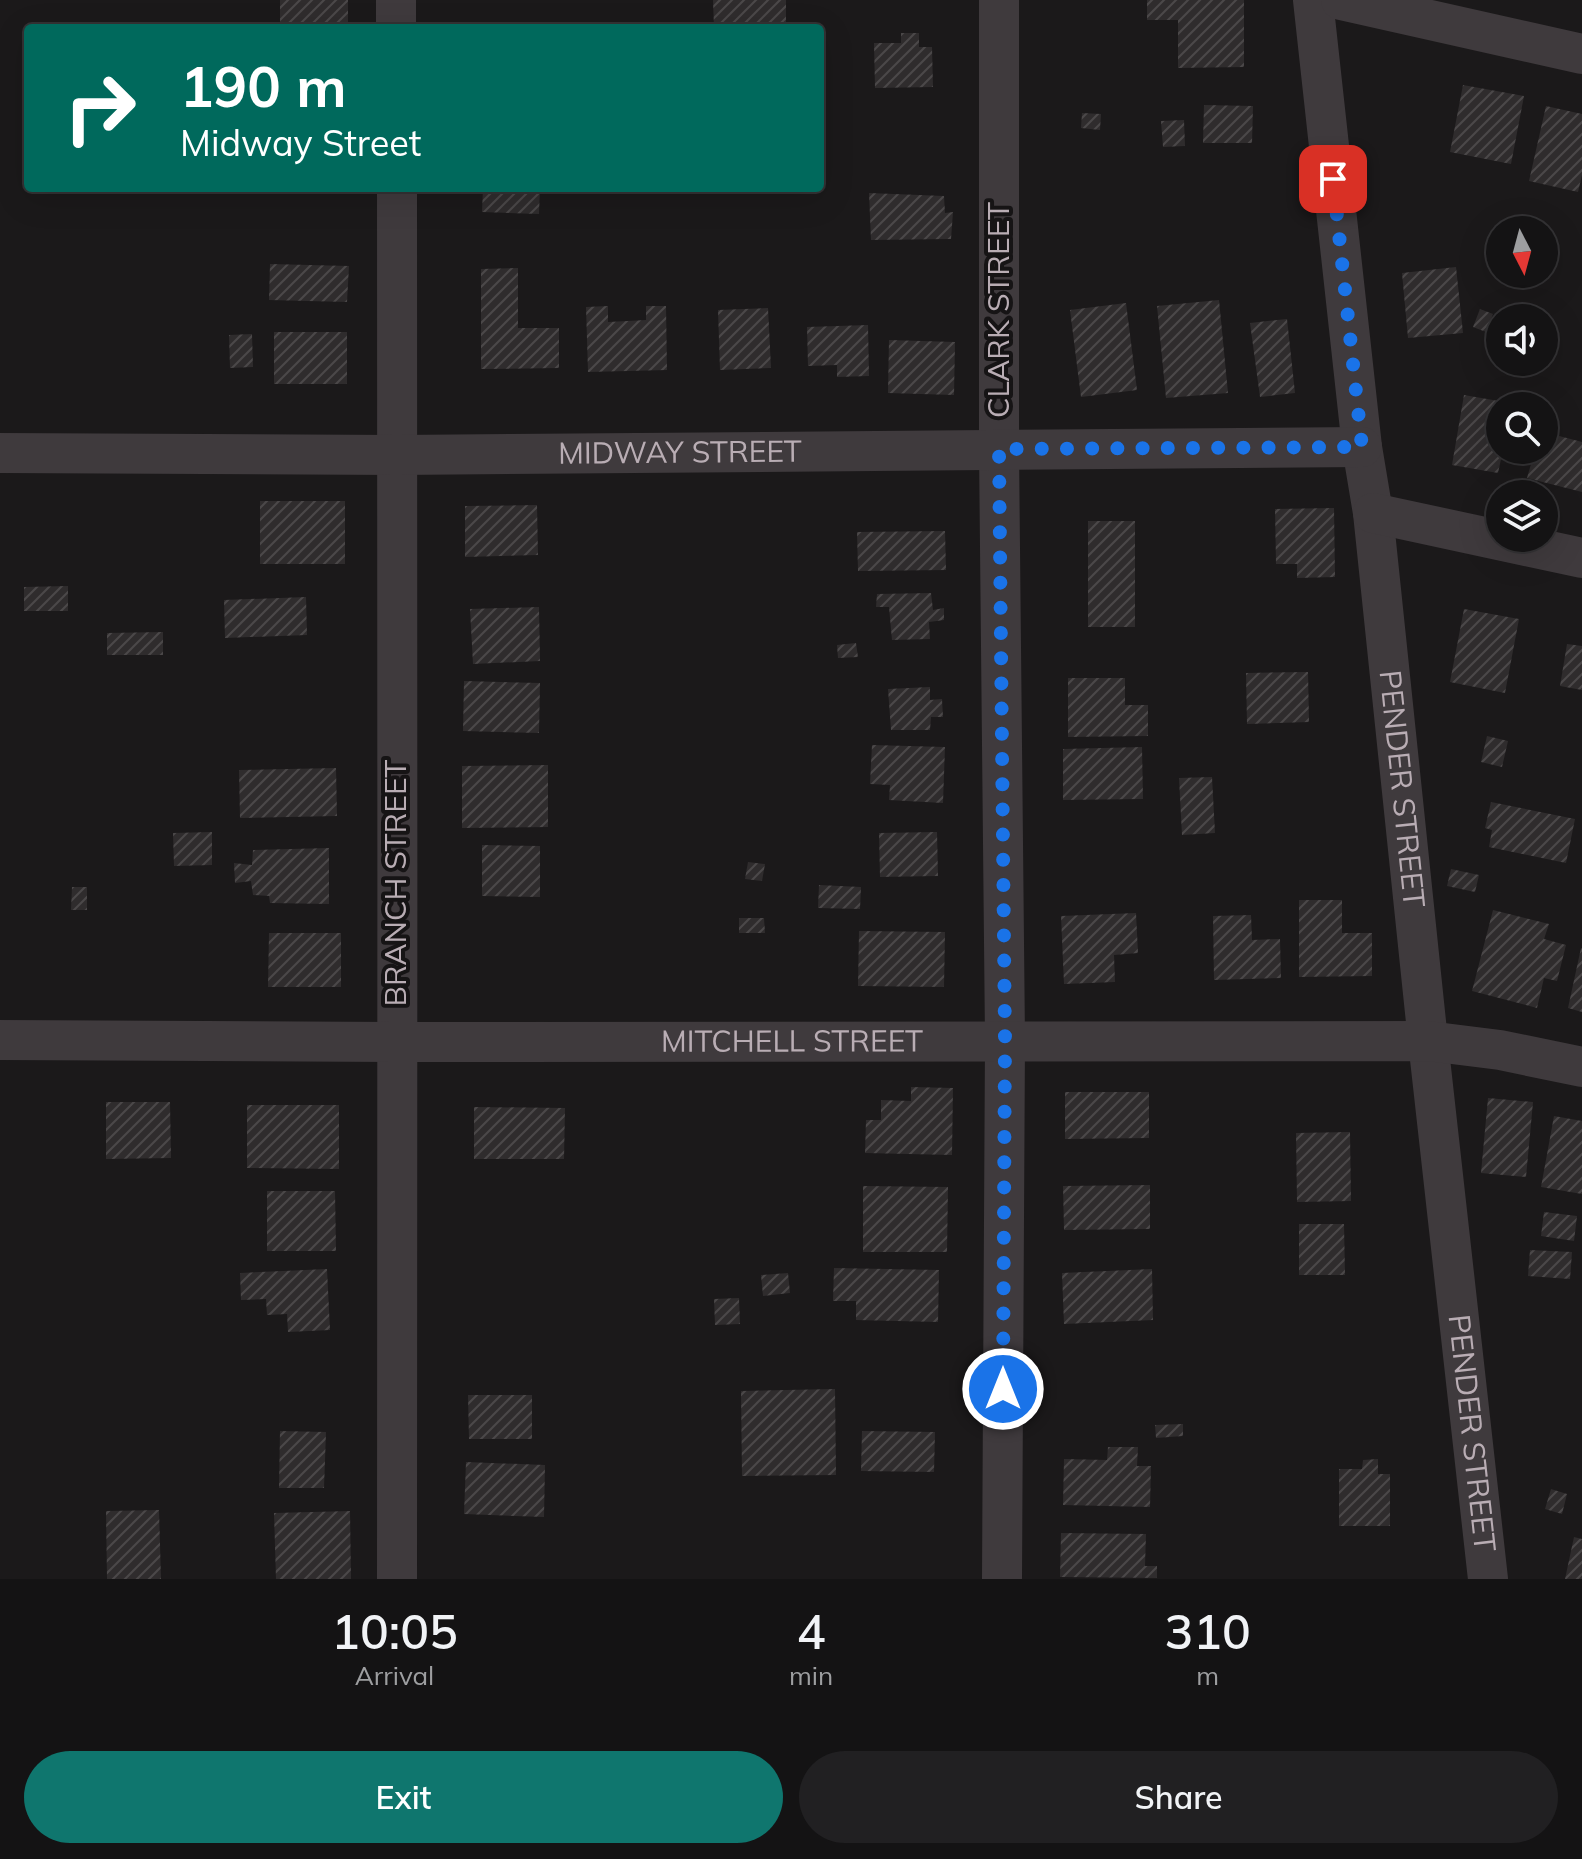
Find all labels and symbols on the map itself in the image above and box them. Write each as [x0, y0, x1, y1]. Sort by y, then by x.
pin [1299, 145, 1367, 213]
street label: CLARK STREET [979, 202, 1017, 418]
north arrow [1486, 216, 1558, 288]
street label: MIDWAY STREET [558, 432, 802, 472]
street label: PENDER STREET [1371, 668, 1434, 909]
street label: BRANCH STREET [376, 760, 414, 1006]
street label: MITCHELL STREET [661, 1021, 923, 1060]
street label: PENDER STREET [1441, 1312, 1505, 1554]
position arrow [961, 1347, 1045, 1431]

